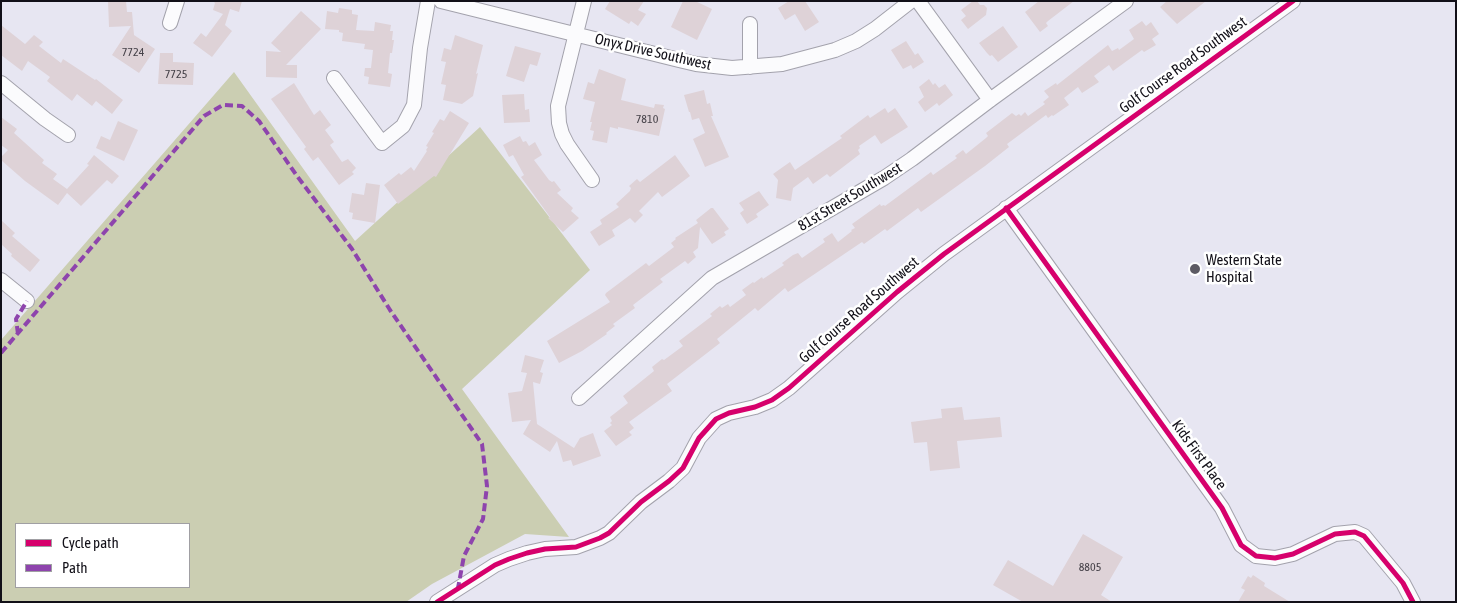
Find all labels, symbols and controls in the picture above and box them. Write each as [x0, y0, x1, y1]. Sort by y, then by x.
street label: Golf Course Road Southwest [1116, 13, 1250, 117]
street label: Onyx Drive Southwest [593, 30, 713, 74]
house number: 7724 [122, 45, 144, 59]
house number: 7725 [165, 67, 187, 81]
house number: 7810 [636, 112, 658, 126]
street label: 81st Street Southwest [795, 159, 905, 235]
place label: Western State Hospital [1206, 251, 1282, 286]
street label: Golf Course Road Southwest [795, 253, 923, 367]
marker: Western State Hospital [1188, 262, 1202, 276]
street label: Kids First Place [1168, 417, 1230, 493]
legend [15, 523, 190, 588]
text: Cycle path [62, 534, 119, 551]
text: Path [62, 559, 88, 576]
house number: 8805 [1079, 560, 1101, 574]

